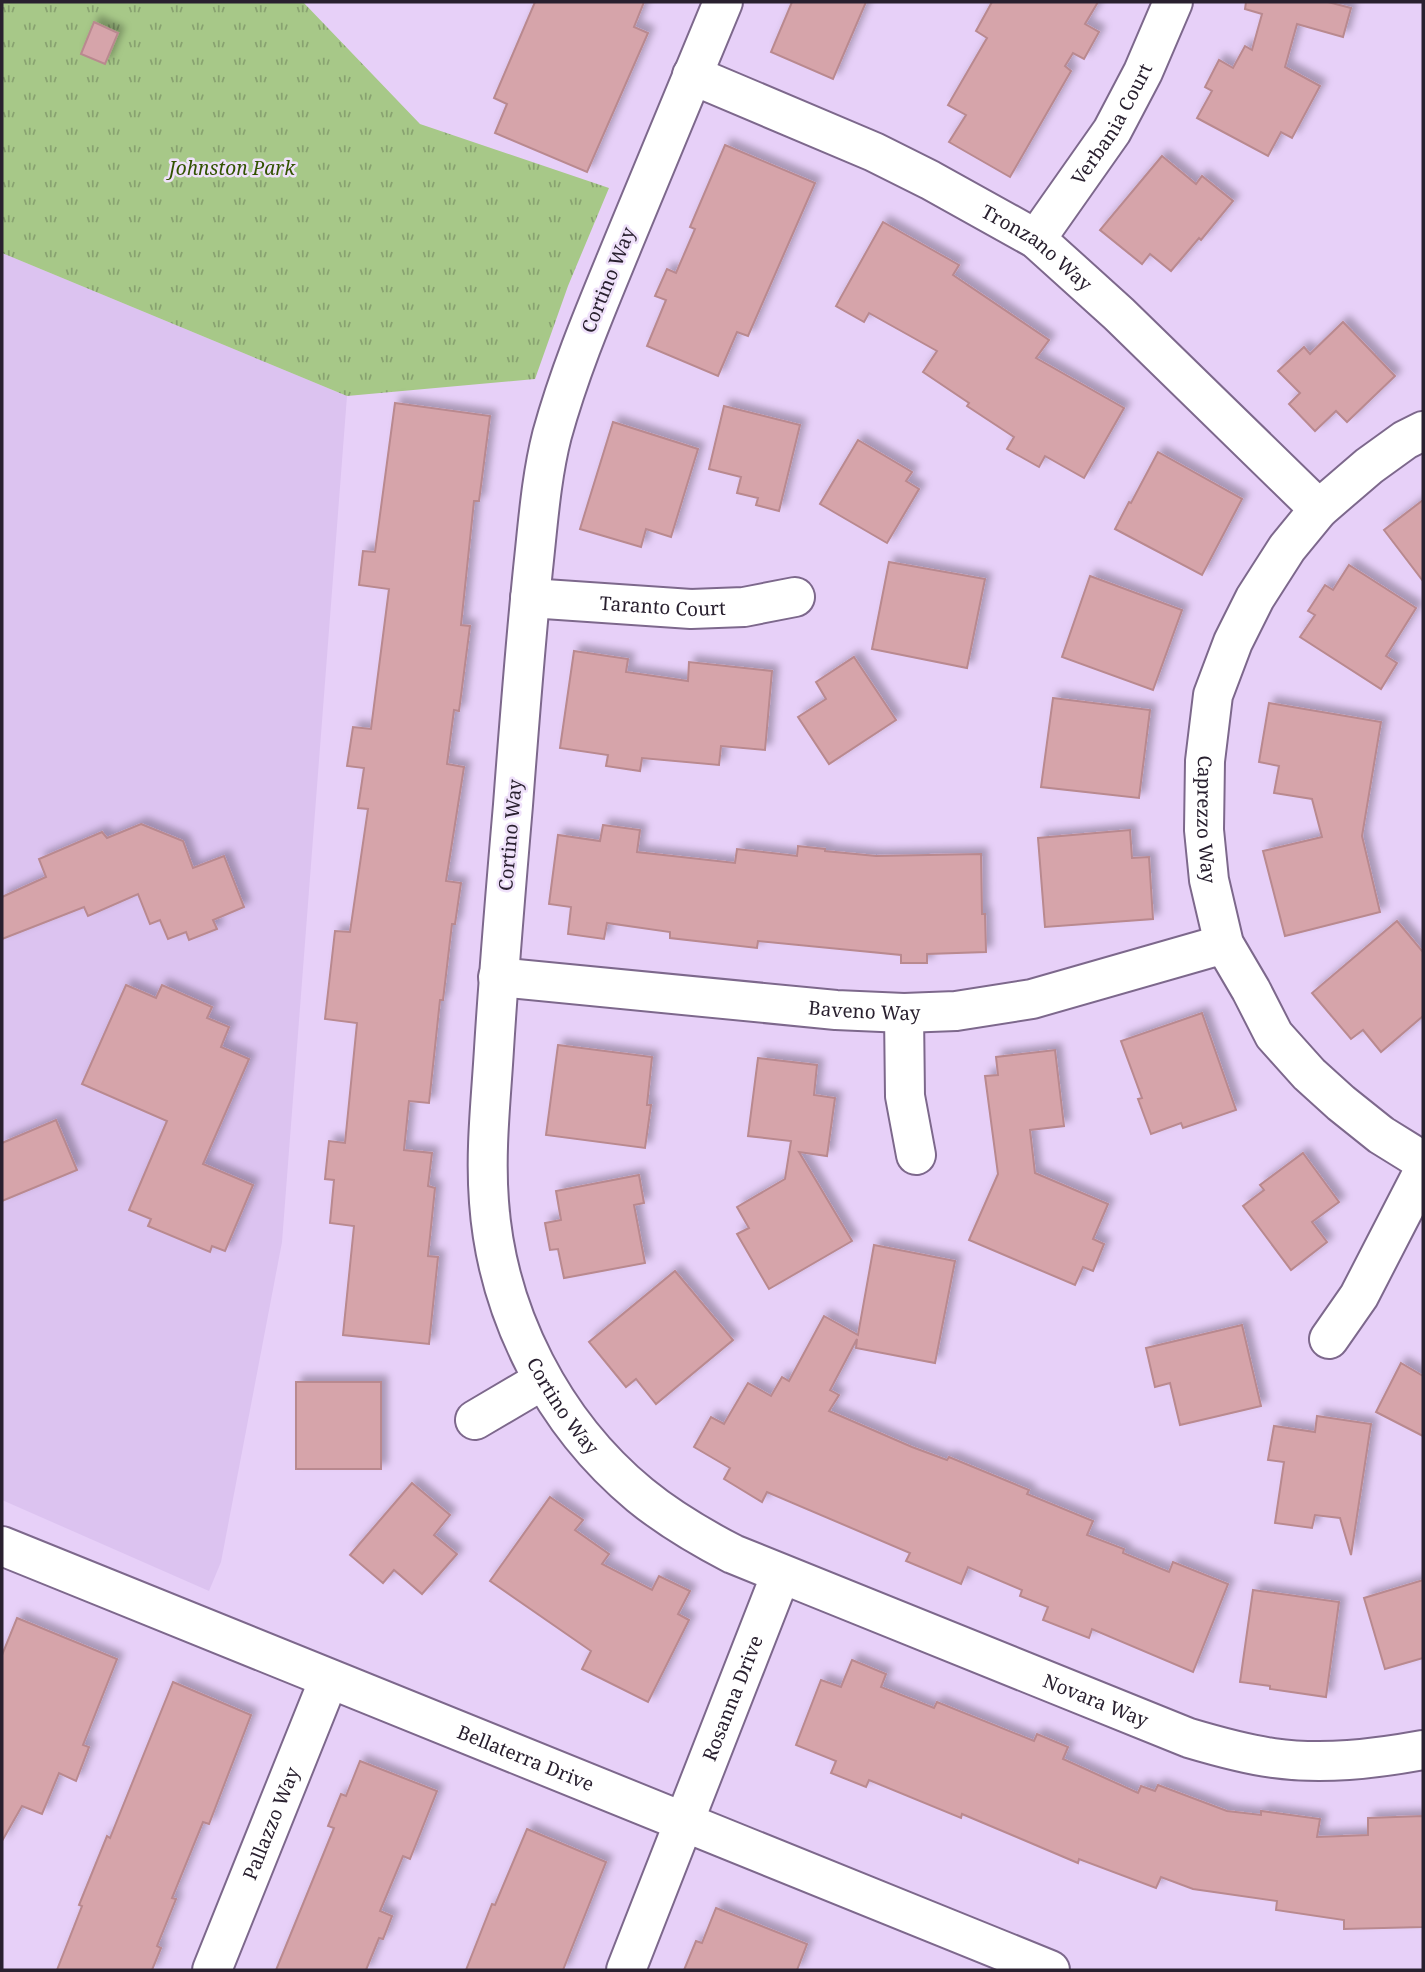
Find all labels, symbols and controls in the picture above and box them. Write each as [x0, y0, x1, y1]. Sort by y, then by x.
street label: Verbania Court [1065, 59, 1158, 190]
park label: Johnston Park [166, 155, 296, 181]
street label: Tronzano Way [977, 198, 1098, 297]
street label: Cortino Way [575, 223, 641, 337]
street label: Taranto Court [599, 590, 727, 622]
street label: Caprezzo Way [1191, 755, 1222, 885]
street label: Cortino Way [492, 778, 528, 892]
street label: Baveno Way [807, 994, 921, 1026]
street label: Cortino Way [521, 1353, 605, 1460]
street label: Rosanna Drive [696, 1631, 769, 1765]
street label: Novara Way [1039, 1668, 1152, 1733]
street label: Bellaterra Drive [454, 1719, 598, 1797]
street label: Pallazzo Way [237, 1763, 305, 1884]

